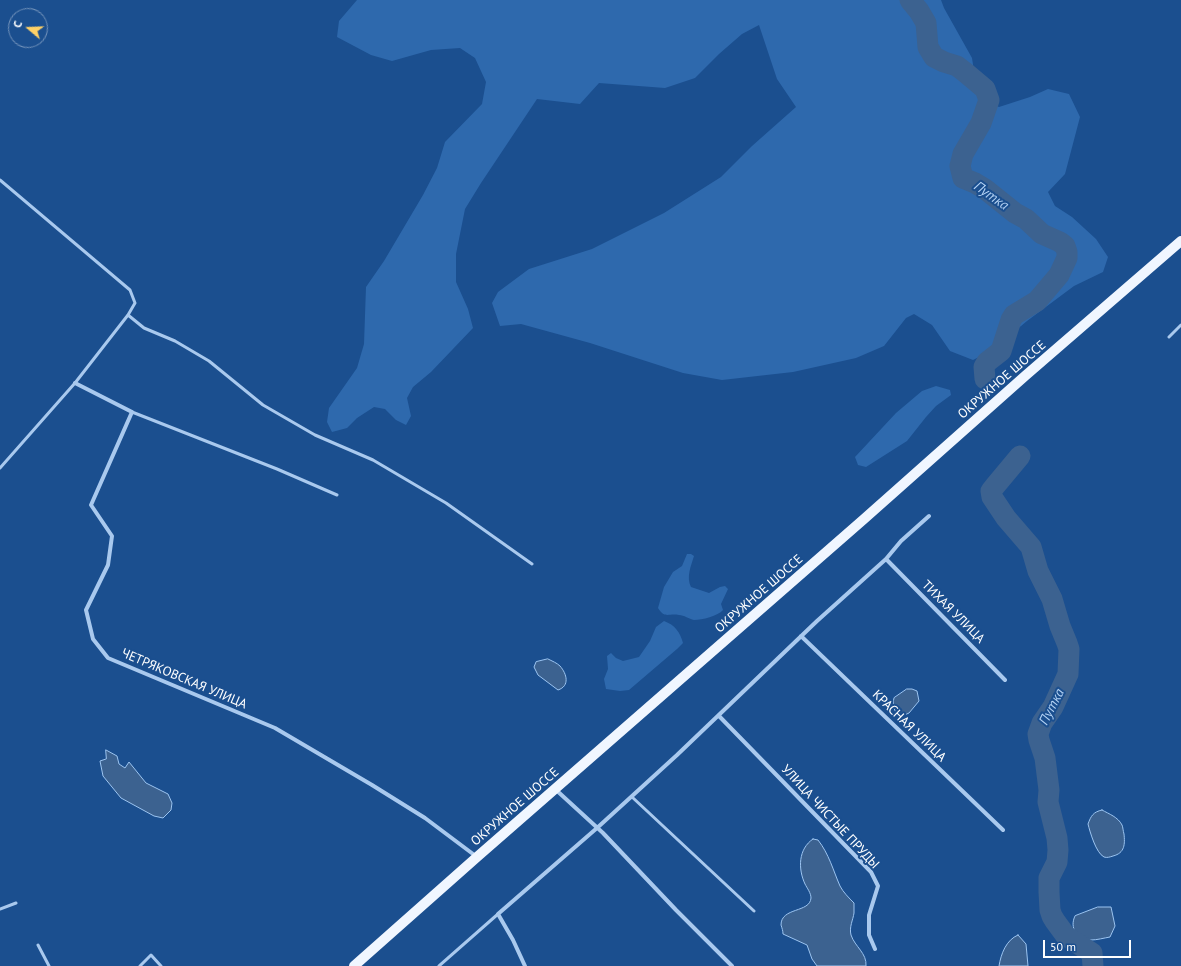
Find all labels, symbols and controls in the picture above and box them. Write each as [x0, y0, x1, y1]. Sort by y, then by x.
north arrow [8, 8, 48, 48]
text: С [10, 19, 25, 30]
water label: Путка [970, 178, 1012, 214]
street label: ОКРУЖНОЕ ШОССЕ [955, 338, 1049, 422]
street label: ОКРУЖНОЕ ШОССЕ [712, 552, 806, 636]
street label: ТИХАЯ УЛИЦА [918, 577, 988, 647]
street label: ЧЕТРЯКОВСКАЯ УЛИЦА [119, 645, 249, 713]
water label: Путка [1036, 686, 1068, 728]
street label: КРАСНАЯ УЛИЦА [869, 687, 949, 765]
street label: УЛИЦА ЧИСТЫЕ ПРУДЫ [778, 762, 882, 872]
street label: ОКРУЖНОЕ ШОССЕ [468, 765, 562, 849]
scale bar [1045, 932, 1133, 958]
text: 50 m [1050, 939, 1076, 954]

